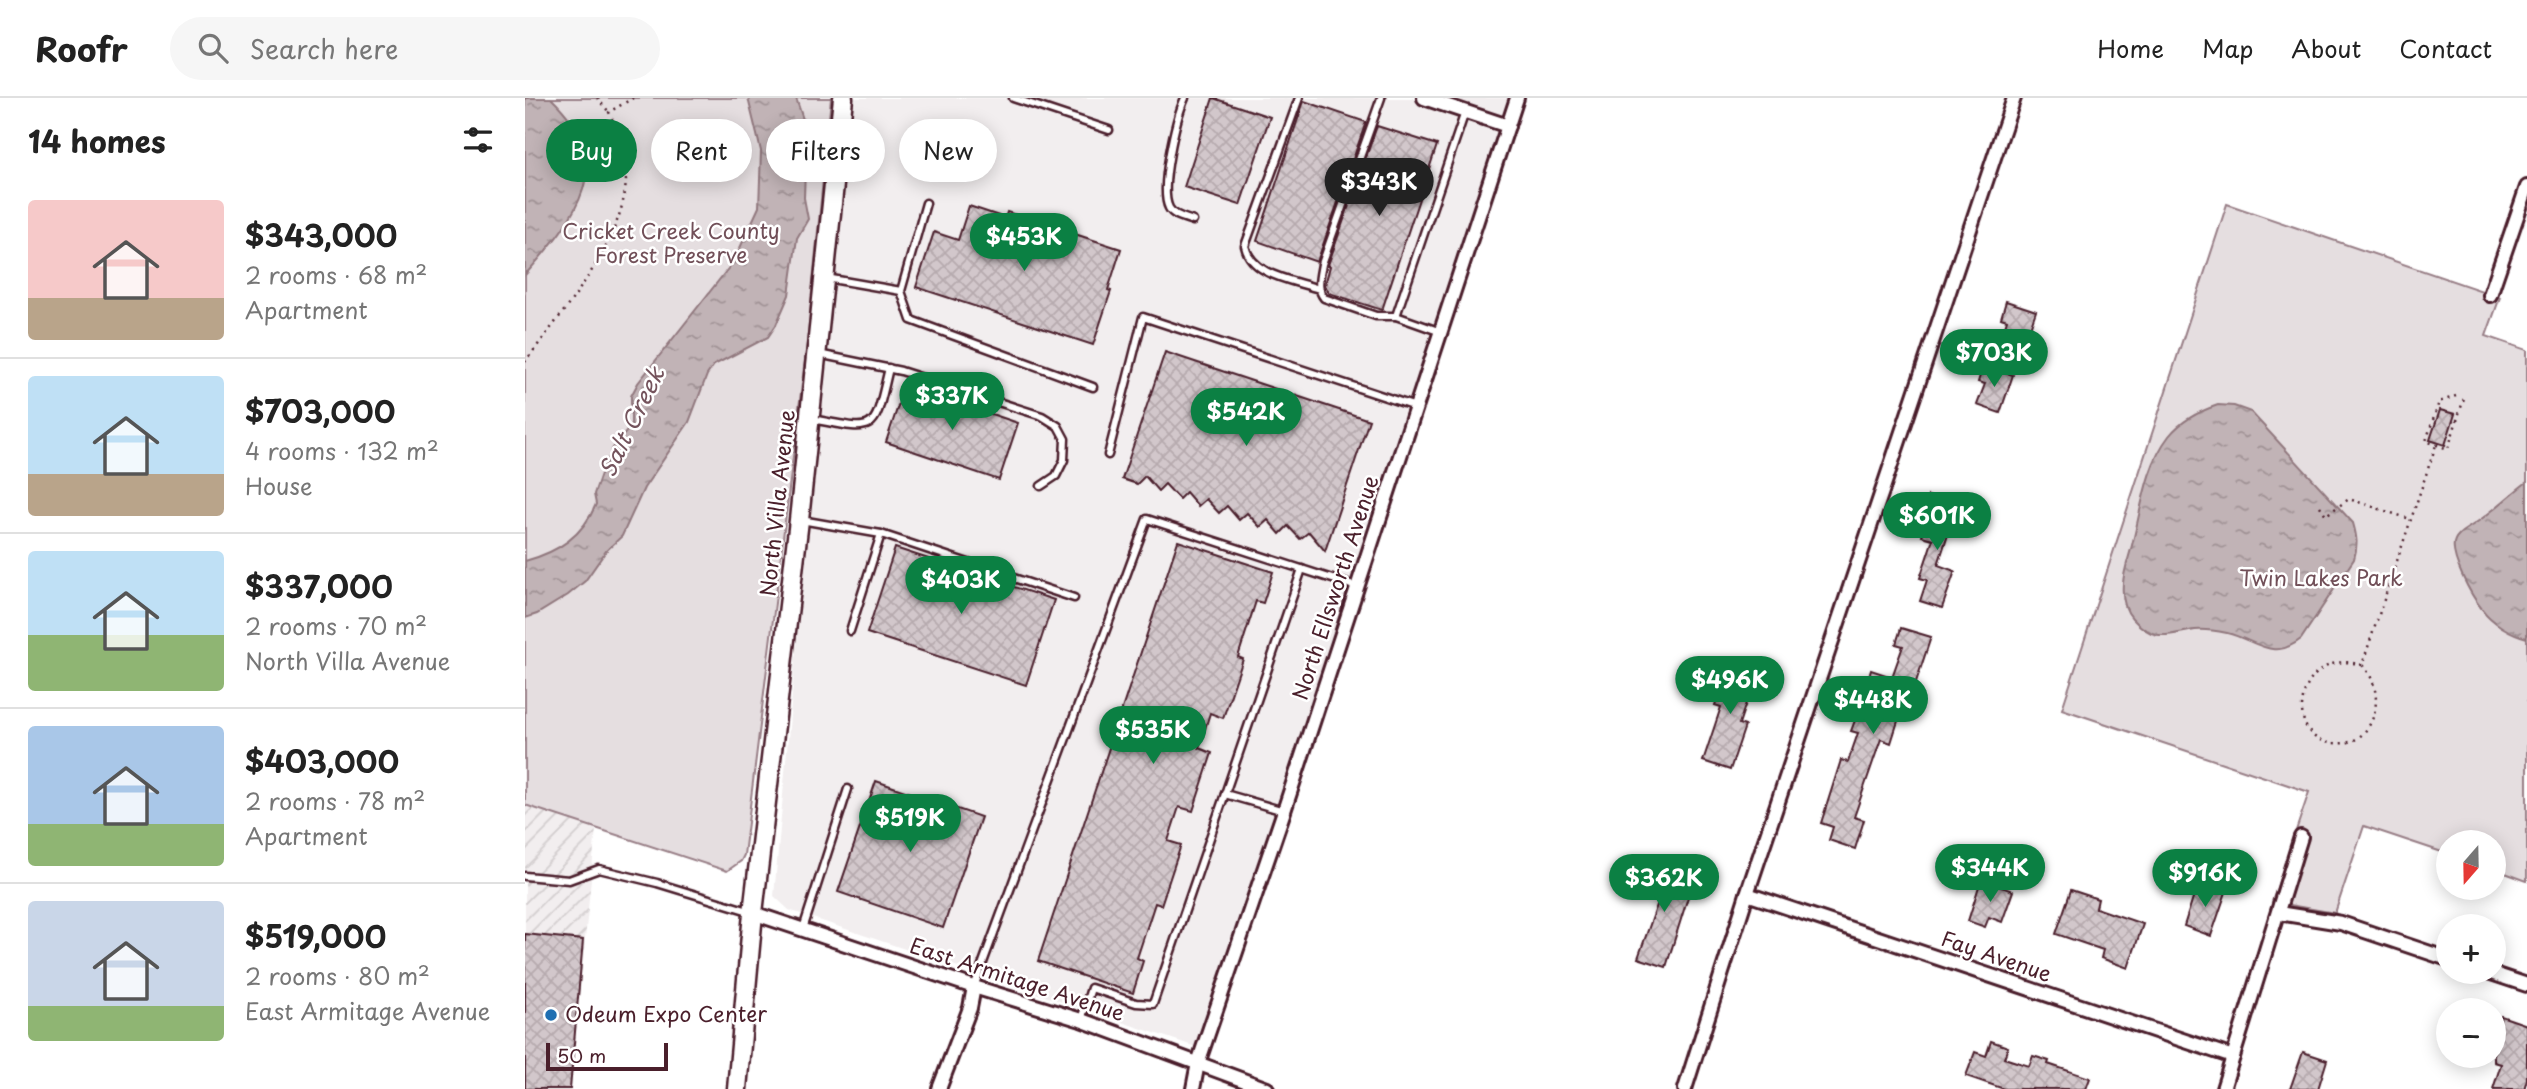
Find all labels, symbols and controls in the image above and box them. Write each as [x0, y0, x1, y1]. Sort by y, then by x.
search box [170, 17, 660, 80]
text: Roofr [35, 23, 128, 73]
icon: search [194, 29, 232, 67]
text: Search here [250, 29, 398, 68]
text: Home [2097, 30, 2164, 66]
text: Map [2202, 30, 2253, 66]
text: About [2291, 30, 2361, 66]
text: Contact [2399, 30, 2492, 66]
text: 14 homes [28, 118, 166, 163]
chip: Buy [546, 119, 637, 182]
chip: Rent [651, 119, 752, 182]
chip: Filters [766, 119, 885, 182]
chip: New [899, 119, 997, 182]
icon: filters [459, 121, 497, 159]
pin: $343K [1330, 158, 1428, 218]
text: $343K [1341, 163, 1417, 198]
text: $343,000 [245, 212, 397, 257]
park label: Cricket Creek County Forest Preserve [562, 214, 780, 270]
pin: $453K [975, 214, 1073, 273]
text: $453K [986, 218, 1062, 253]
icon: home [84, 228, 168, 312]
text: 2 rooms · 68 m² [245, 257, 427, 292]
text: Apartment [245, 292, 368, 327]
pin: $703K [1945, 330, 2043, 389]
text: $703K [1956, 334, 2032, 369]
water label: Salt Creek [589, 360, 673, 482]
pin: $337K [903, 372, 1001, 432]
text: $337K [915, 377, 989, 412]
text: $703,000 [245, 388, 395, 433]
pin: $542K [1197, 388, 1295, 448]
text: $542K [1207, 393, 1285, 428]
icon: home [84, 404, 168, 488]
street label: North Villa Avenue [750, 408, 802, 598]
text: 4 rooms · 132 m² [245, 433, 439, 468]
text: House [245, 468, 312, 503]
street label: North Ellsworth Avenue [1283, 471, 1386, 704]
pin: $601K [1888, 492, 1986, 552]
text: $601K [1899, 497, 1975, 532]
pin: $403K [912, 556, 1010, 616]
text: $403K [921, 561, 1001, 596]
park label: Twin Lakes Park [2239, 561, 2403, 593]
text: $337,000 [245, 563, 393, 608]
icon: home [84, 579, 168, 663]
text: 2 rooms · 70 m² [245, 608, 427, 643]
text: North Villa Avenue [245, 643, 450, 678]
pin: $496K [1681, 656, 1779, 716]
text: $496K [1691, 661, 1769, 696]
pin: $448K [1824, 676, 1922, 736]
text: $448K [1834, 681, 1912, 716]
pin: $535K [1104, 706, 1202, 766]
text: $535K [1115, 711, 1191, 746]
text: $403,000 [245, 738, 399, 783]
icon: home [84, 754, 168, 838]
text: 2 rooms · 78 m² [245, 783, 425, 818]
pin: $519K [861, 794, 959, 854]
text: $519K [875, 799, 945, 834]
text: Apartment [245, 818, 368, 853]
north arrow [2436, 830, 2506, 900]
map controls [2436, 830, 2506, 1068]
pin: $344K [1941, 844, 2039, 904]
text: $344K [1951, 849, 2029, 884]
pin: $916K [2156, 850, 2254, 909]
pin: $362K [1615, 854, 1713, 914]
text: $916K [2168, 854, 2242, 889]
text: $362K [1625, 859, 1703, 894]
text: $519,000 [245, 913, 386, 958]
button: + [2436, 914, 2506, 984]
street label: Fay Avenue [1937, 921, 2056, 989]
street label: East Armitage Avenue [906, 928, 1129, 1028]
icon: home [84, 929, 168, 1013]
text: 2 rooms · 80 m² [245, 958, 430, 993]
text: East Armitage Avenue [245, 993, 490, 1028]
place label: Odeum Expo Center [565, 997, 767, 1029]
button: − [2436, 998, 2506, 1068]
marker: Odeum Expo Center [543, 1007, 559, 1023]
scale bar [546, 1040, 669, 1072]
text: 50 m [557, 1041, 606, 1069]

